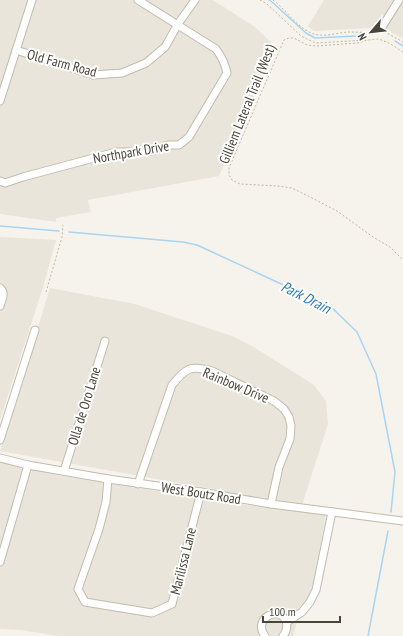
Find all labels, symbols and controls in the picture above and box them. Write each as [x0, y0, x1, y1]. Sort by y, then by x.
north arrow [351, 12, 391, 52]
text: N [355, 31, 370, 43]
street label: Gilliem Lateral Trail (West) [215, 41, 279, 166]
street label: Old Farm Road [25, 45, 99, 81]
street label: Northpark Drive [92, 136, 171, 168]
water label: Park Drain [278, 277, 335, 318]
street label: Rainbow Drive [200, 363, 272, 407]
street label: Olla de Oro Lane [64, 364, 105, 447]
street label: West Boutz Road [160, 478, 242, 508]
street label: Marilissa Lane [166, 525, 200, 597]
scale bar [263, 598, 340, 624]
text: 100 m [269, 604, 296, 619]

